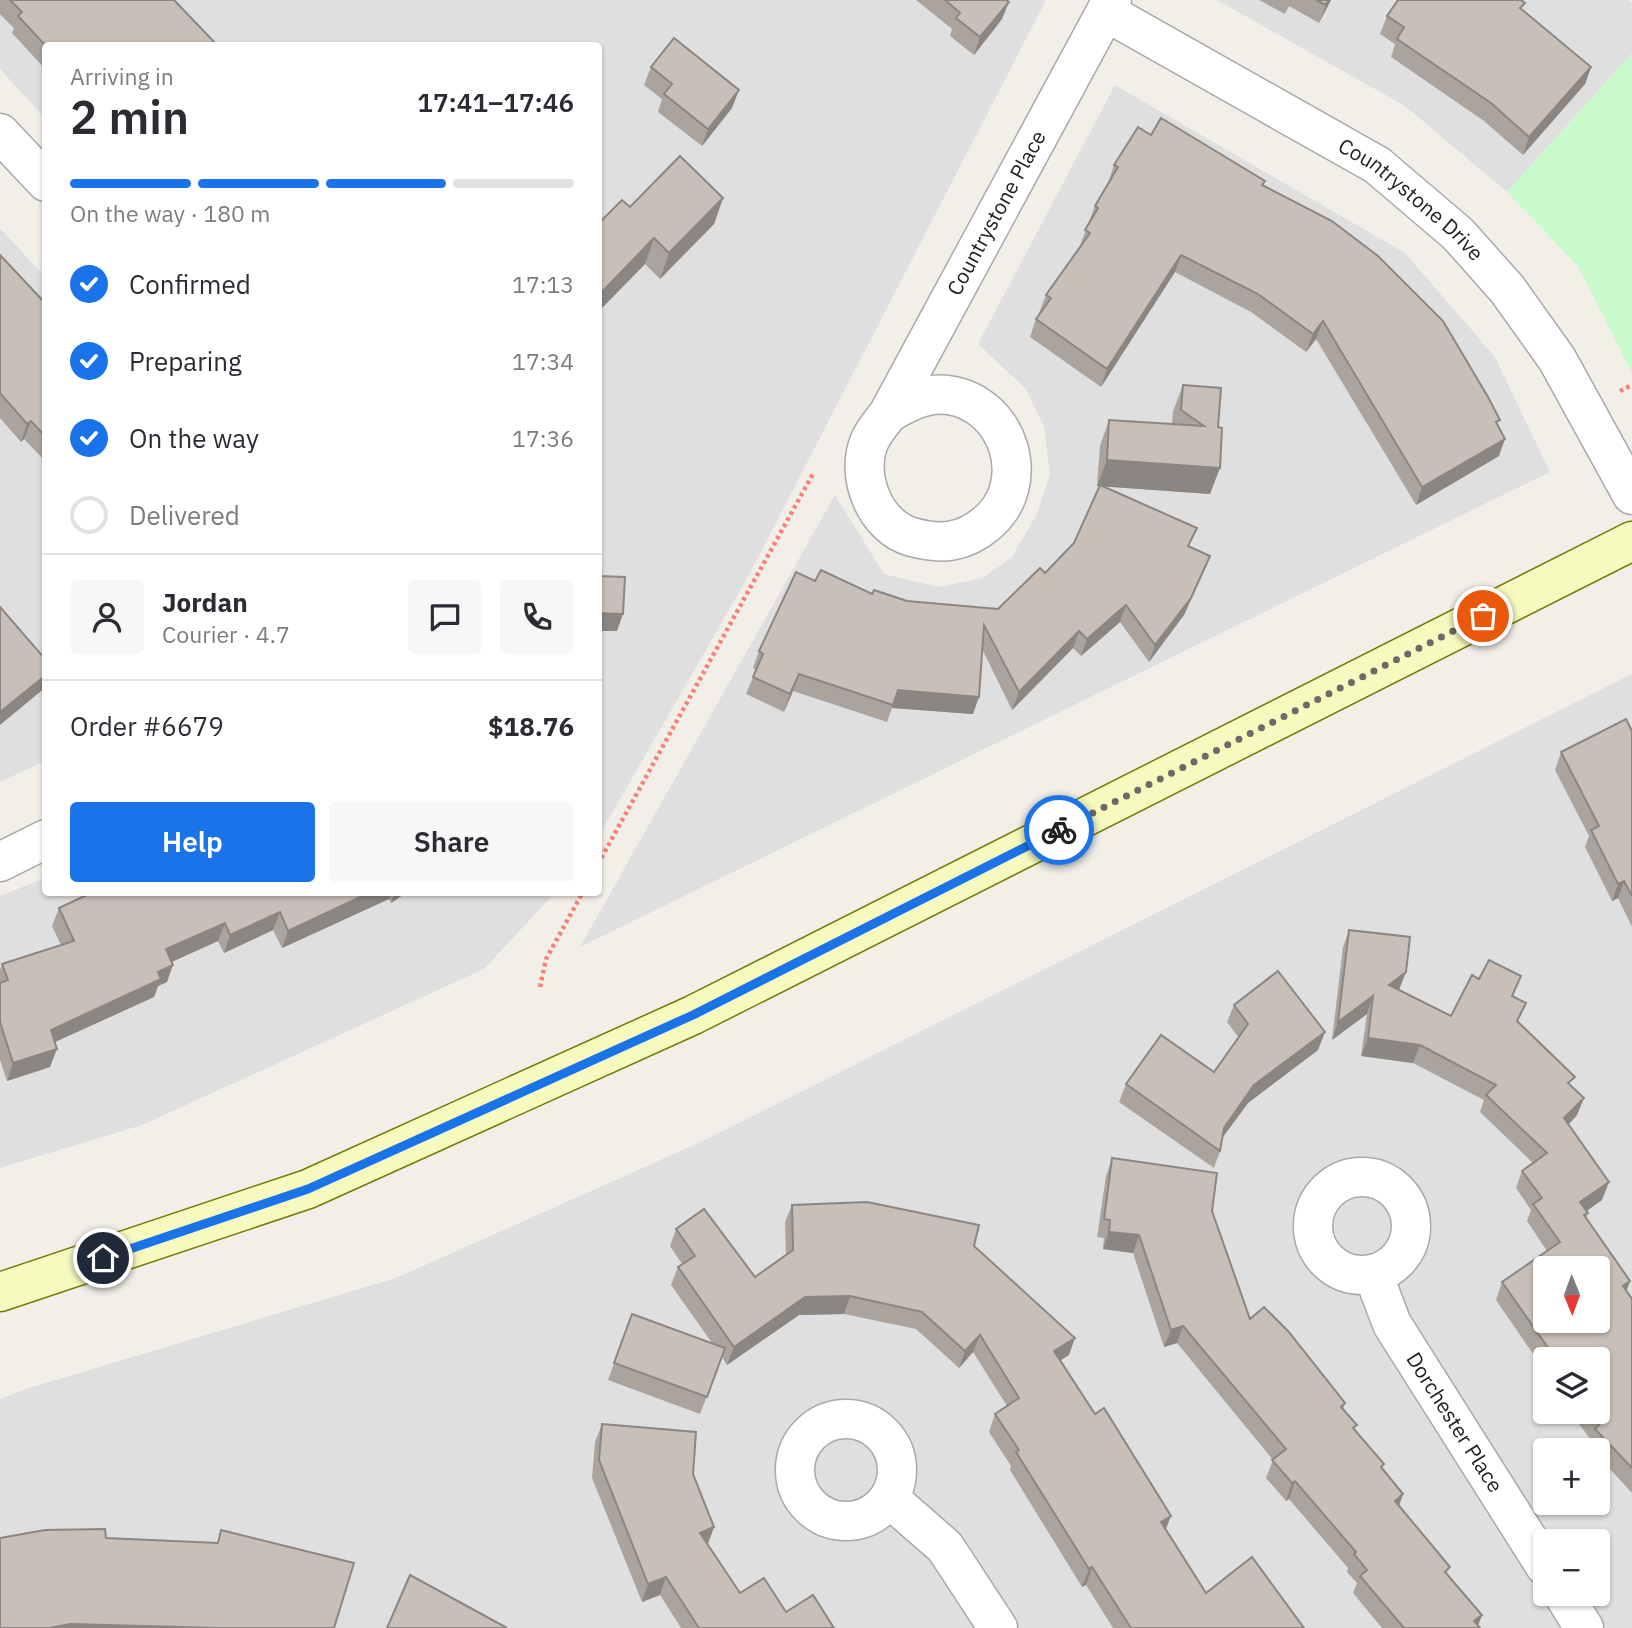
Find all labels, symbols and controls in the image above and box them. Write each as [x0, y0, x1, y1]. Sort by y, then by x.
text: Arriving in [70, 61, 174, 91]
text: 17:41–17:46 [417, 85, 574, 119]
text: 2 min [70, 87, 189, 147]
street label: Countrystone Place [940, 125, 1052, 300]
street label: Countrystone Drive [1334, 131, 1490, 266]
text: On the way · 180 m [70, 198, 270, 228]
icon: check [70, 265, 108, 303]
text: Confirmed [129, 267, 251, 301]
text: 17:13 [512, 269, 574, 299]
icon: check [70, 342, 108, 380]
text: Preparing [129, 344, 242, 378]
text: 17:34 [512, 346, 574, 376]
icon: check [70, 419, 108, 457]
text: On the way [129, 421, 259, 455]
text: 17:36 [512, 423, 574, 453]
text: Delivered [129, 498, 240, 532]
button: person [70, 580, 144, 654]
button: chat [408, 580, 482, 654]
button: phone [500, 580, 574, 654]
text: Jordan [162, 585, 248, 619]
pin [1453, 586, 1513, 646]
icon: bag [1464, 597, 1502, 635]
text: Courier · 4.7 [162, 619, 290, 649]
text: Order #6679 [70, 709, 224, 743]
text: $18.76 [488, 709, 574, 743]
courier [1024, 795, 1094, 865]
button: Help [70, 802, 315, 882]
button: Share [329, 802, 574, 882]
icon: bike [1040, 811, 1078, 849]
pin [73, 1228, 133, 1288]
icon: home [84, 1239, 122, 1277]
north arrow [1533, 1256, 1610, 1334]
map controls [1533, 1256, 1610, 1606]
street label: Dorchester Place [1400, 1347, 1510, 1497]
button: layers [1533, 1347, 1610, 1424]
button: + [1533, 1438, 1610, 1515]
button: − [1533, 1529, 1610, 1606]

